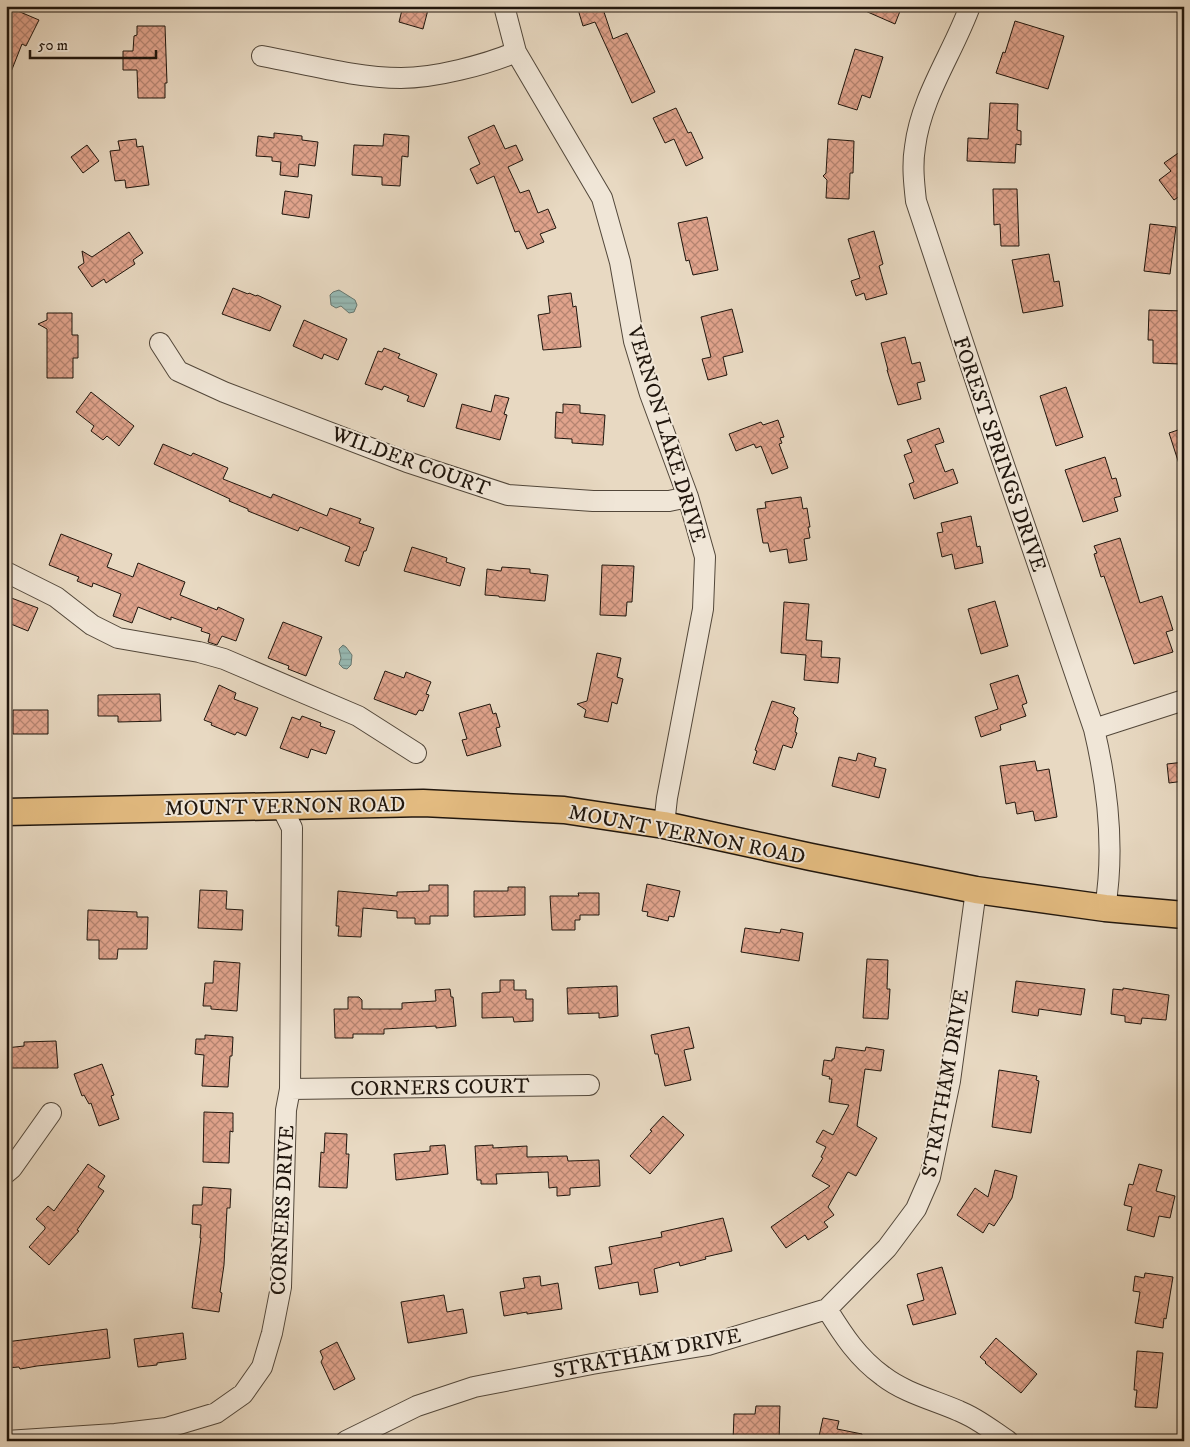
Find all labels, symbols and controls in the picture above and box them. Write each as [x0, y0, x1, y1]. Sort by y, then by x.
scale bar [30, 28, 156, 60]
text: 50 m [38, 36, 68, 55]
street label: VERNON LAKE DRIVE [620, 322, 711, 546]
street label: FOREST SPRINGS DRIVE [947, 333, 1052, 575]
street label: WILDER COURT [327, 421, 493, 503]
street label: MOUNT VERNON ROAD [164, 792, 406, 822]
street label: MOUNT VERNON ROAD [566, 799, 807, 871]
street label: STRATHAM DRIVE [917, 987, 975, 1179]
street label: CORNERS COURT [350, 1073, 530, 1103]
street label: CORNERS DRIVE [266, 1124, 300, 1296]
street label: STRATHAM DRIVE [551, 1323, 743, 1385]

